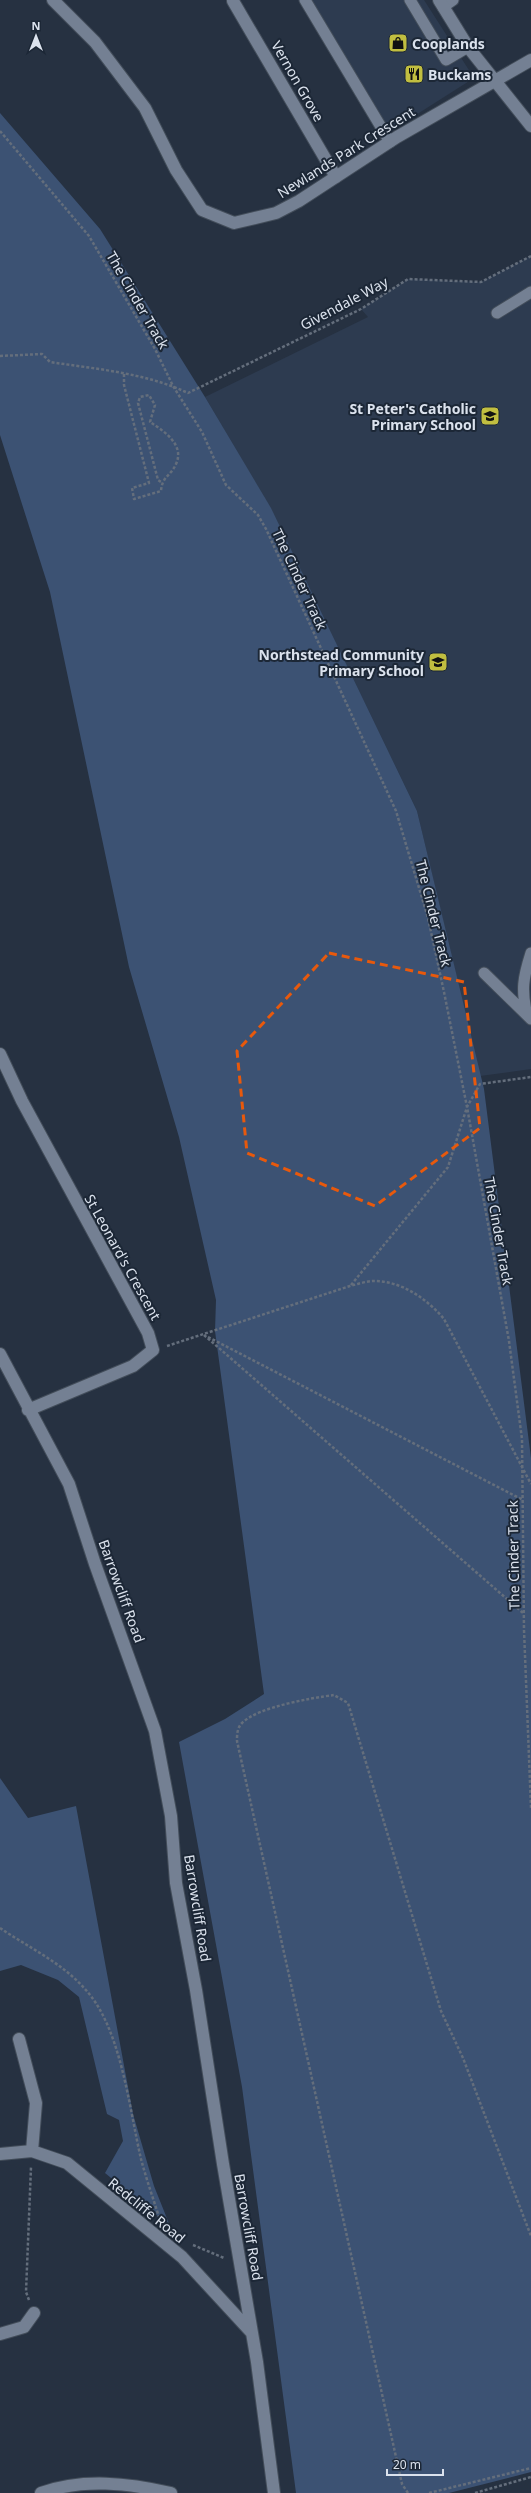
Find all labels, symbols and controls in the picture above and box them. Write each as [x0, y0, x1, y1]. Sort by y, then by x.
north arrow [16, 16, 56, 56]
text: N [32, 18, 40, 33]
shop icon: Cooplands [387, 32, 409, 54]
place label: Cooplands [412, 34, 485, 53]
street label: Vernon Grove [267, 37, 329, 125]
restaurant icon: Buckams [403, 63, 425, 85]
place label: Buckams [428, 65, 491, 84]
street label: Newlands Park Crescent [274, 102, 418, 202]
street label: The Cinder Track [102, 248, 174, 353]
street label: Givendale Way [297, 271, 392, 334]
place label: St Peter's Catholic Primary School [349, 399, 476, 434]
school or university icon: St Peter's Catholic Primary School [479, 405, 501, 427]
street label: The Cinder Track [268, 525, 332, 633]
place label: Northstead Community Primary School [259, 645, 424, 680]
school or university icon: Northstead Community Primary School [427, 651, 449, 673]
street label: The Cinder Track [412, 858, 457, 969]
street label: The Cinder Track [480, 1175, 518, 1287]
street label: St Leonard's Crescent [80, 1191, 166, 1323]
street label: The Cinder Track [503, 1499, 523, 1610]
street label: Barrowcliff Road [95, 1537, 149, 1645]
street label: Barrowcliff Road [180, 1853, 216, 1963]
street label: Barrowcliff Road [230, 2172, 268, 2282]
street label: Redcliffe Road [105, 2173, 189, 2247]
scale bar [387, 2451, 443, 2477]
text: 20 m [393, 2456, 421, 2473]

